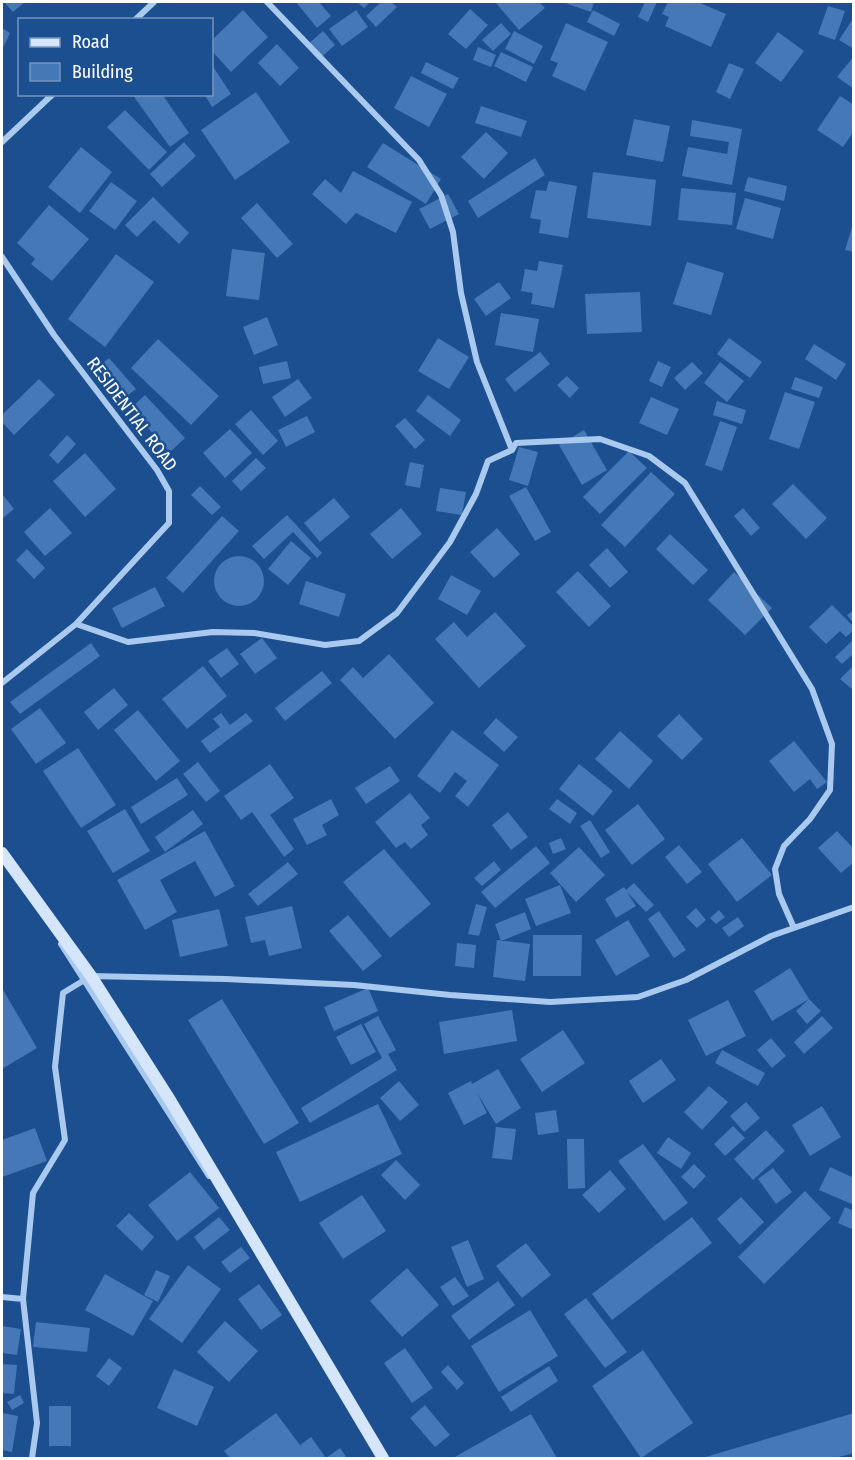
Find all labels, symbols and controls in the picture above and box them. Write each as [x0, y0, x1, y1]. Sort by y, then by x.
legend [18, 18, 213, 96]
text: Road [72, 31, 109, 53]
text: Building [72, 61, 133, 83]
street label: RESIDENTIAL ROAD [82, 353, 182, 475]

